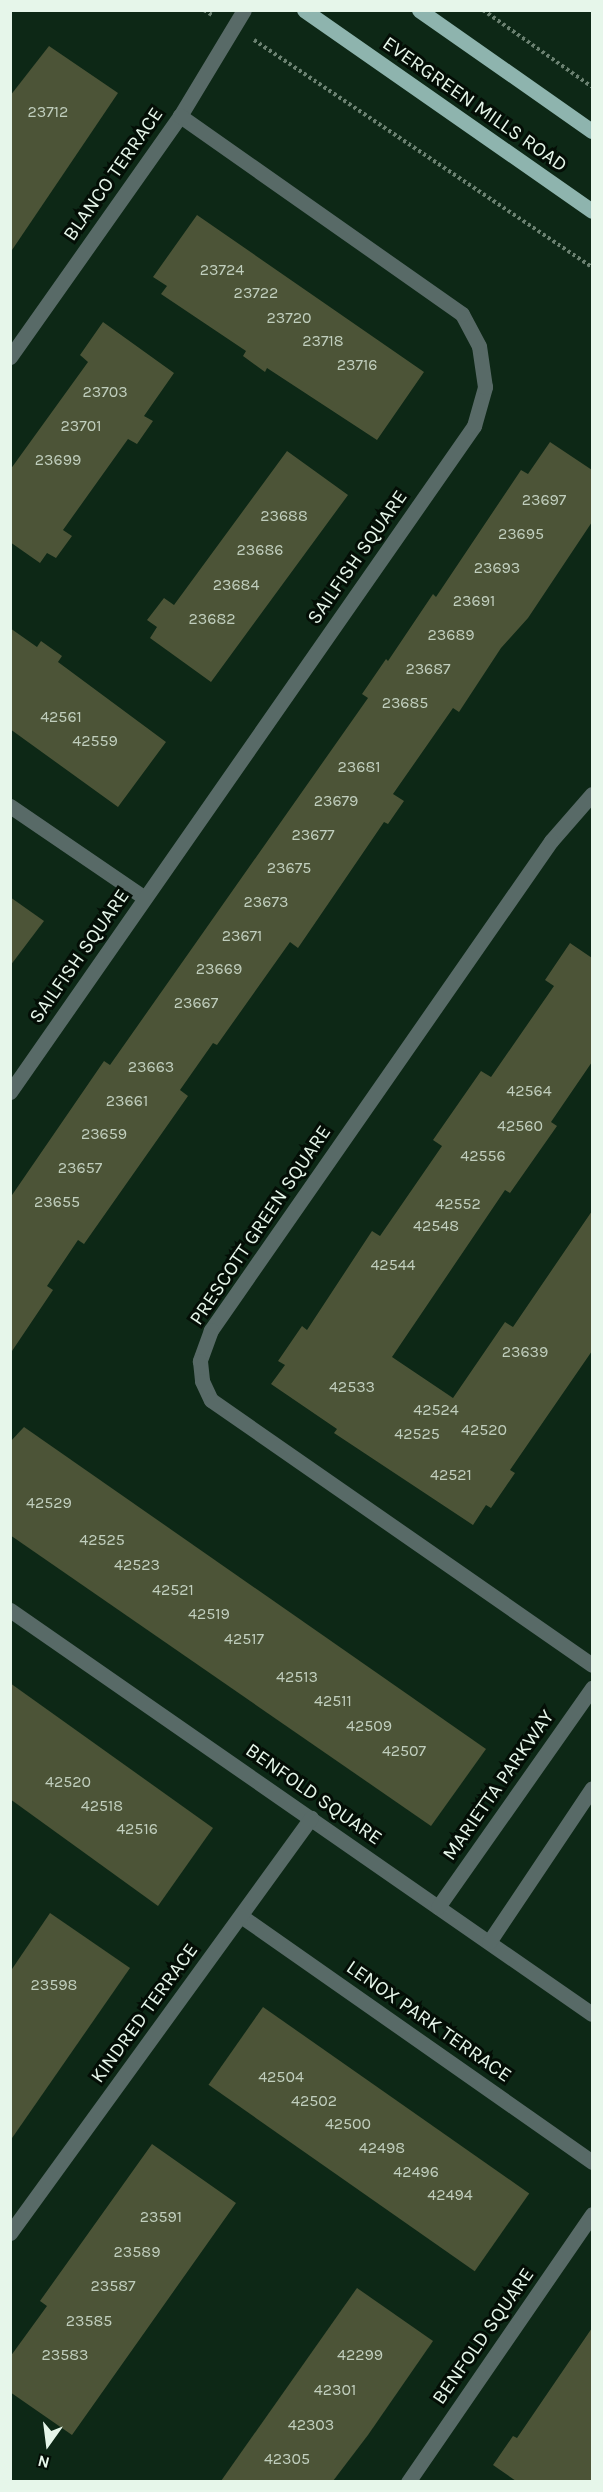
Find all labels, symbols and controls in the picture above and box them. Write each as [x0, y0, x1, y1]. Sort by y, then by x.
street label: EVERGREEN MILLS ROAD [378, 31, 572, 177]
house number: 23712 [28, 102, 68, 122]
street label: BLANCO TERRACE [58, 103, 168, 245]
house number: 23724 [200, 260, 244, 280]
house number: 23722 [234, 283, 278, 303]
house number: 23720 [267, 308, 311, 328]
house number: 23718 [302, 331, 344, 351]
house number: 23716 [337, 355, 377, 375]
house number: 23703 [82, 382, 128, 402]
house number: 23701 [60, 416, 102, 436]
house number: 23699 [35, 450, 81, 470]
street label: SAILFISH SQUARE [302, 485, 412, 629]
house number: 23697 [522, 490, 566, 510]
house number: 23688 [260, 506, 308, 526]
house number: 23695 [498, 524, 544, 544]
house number: 23686 [237, 540, 283, 560]
house number: 23693 [474, 558, 520, 578]
house number: 23684 [213, 575, 259, 595]
house number: 23691 [453, 591, 495, 611]
house number: 23682 [189, 609, 235, 629]
house number: 23689 [428, 625, 474, 645]
house number: 23687 [405, 659, 451, 679]
house number: 23685 [382, 693, 428, 713]
house number: 42561 [40, 707, 82, 727]
house number: 42559 [72, 731, 118, 751]
house number: 23681 [338, 757, 380, 777]
house number: 23679 [314, 791, 358, 811]
house number: 23677 [292, 825, 334, 845]
house number: 23675 [267, 858, 311, 878]
street label: SAILFISH SQUARE [24, 884, 134, 1028]
house number: 23673 [244, 892, 288, 912]
house number: 23671 [222, 926, 262, 946]
house number: 23669 [196, 959, 242, 979]
house number: 23667 [174, 993, 218, 1013]
house number: 23663 [128, 1057, 174, 1077]
house number: 42564 [506, 1081, 552, 1101]
house number: 23661 [106, 1091, 148, 1111]
house number: 42560 [497, 1116, 543, 1136]
street label: PRESCOTT GREEN SQUARE [184, 1121, 336, 1329]
house number: 23659 [81, 1124, 127, 1144]
house number: 42556 [460, 1146, 506, 1166]
house number: 23657 [58, 1158, 102, 1178]
house number: 23655 [34, 1192, 80, 1212]
house number: 42552 [435, 1194, 481, 1214]
house number: 42548 [413, 1216, 459, 1236]
house number: 42544 [370, 1255, 416, 1275]
house number: 23639 [502, 1342, 548, 1362]
house number: 42533 [329, 1377, 375, 1397]
house number: 42524 [413, 1400, 459, 1420]
house number: 42520 [461, 1420, 507, 1440]
house number: 42525 [394, 1424, 440, 1444]
house number: 42521 [430, 1465, 472, 1485]
house number: 42529 [26, 1493, 72, 1513]
house number: 42525 [79, 1530, 125, 1550]
house number: 42523 [114, 1555, 160, 1575]
house number: 42521 [152, 1580, 194, 1600]
house number: 42519 [188, 1604, 230, 1624]
house number: 42517 [224, 1629, 264, 1649]
house number: 42513 [276, 1667, 318, 1687]
house number: 42511 [314, 1691, 352, 1711]
street label: MARIETTA PARKWAY [437, 1705, 559, 1865]
house number: 42509 [346, 1716, 392, 1736]
street label: BENFOLD SQUARE [241, 1738, 387, 1850]
house number: 42507 [382, 1741, 426, 1761]
house number: 42520 [45, 1772, 91, 1792]
house number: 42518 [81, 1796, 123, 1816]
house number: 42516 [116, 1819, 158, 1839]
street label: KINDRED TERRACE [85, 1938, 203, 2088]
street label: LENOX PARK TERRACE [342, 1955, 516, 2087]
house number: 23598 [31, 1975, 77, 1995]
house number: 42504 [258, 2067, 304, 2087]
house number: 42502 [291, 2091, 337, 2111]
house number: 42500 [325, 2114, 371, 2134]
house number: 42498 [359, 2138, 405, 2158]
house number: 42496 [393, 2162, 439, 2182]
house number: 42494 [427, 2185, 473, 2205]
house number: 23591 [140, 2207, 182, 2227]
house number: 23589 [114, 2242, 160, 2262]
street label: BENFOLD SQUARE [427, 2263, 539, 2409]
house number: 23587 [90, 2276, 136, 2296]
house number: 23585 [66, 2311, 112, 2331]
house number: 23583 [41, 2345, 89, 2365]
house number: 42299 [337, 2345, 383, 2365]
house number: 42301 [314, 2380, 356, 2400]
north arrow [18, 2414, 78, 2474]
house number: 42303 [288, 2415, 334, 2435]
house number: 42305 [264, 2449, 310, 2469]
text: N [36, 2451, 51, 2473]

